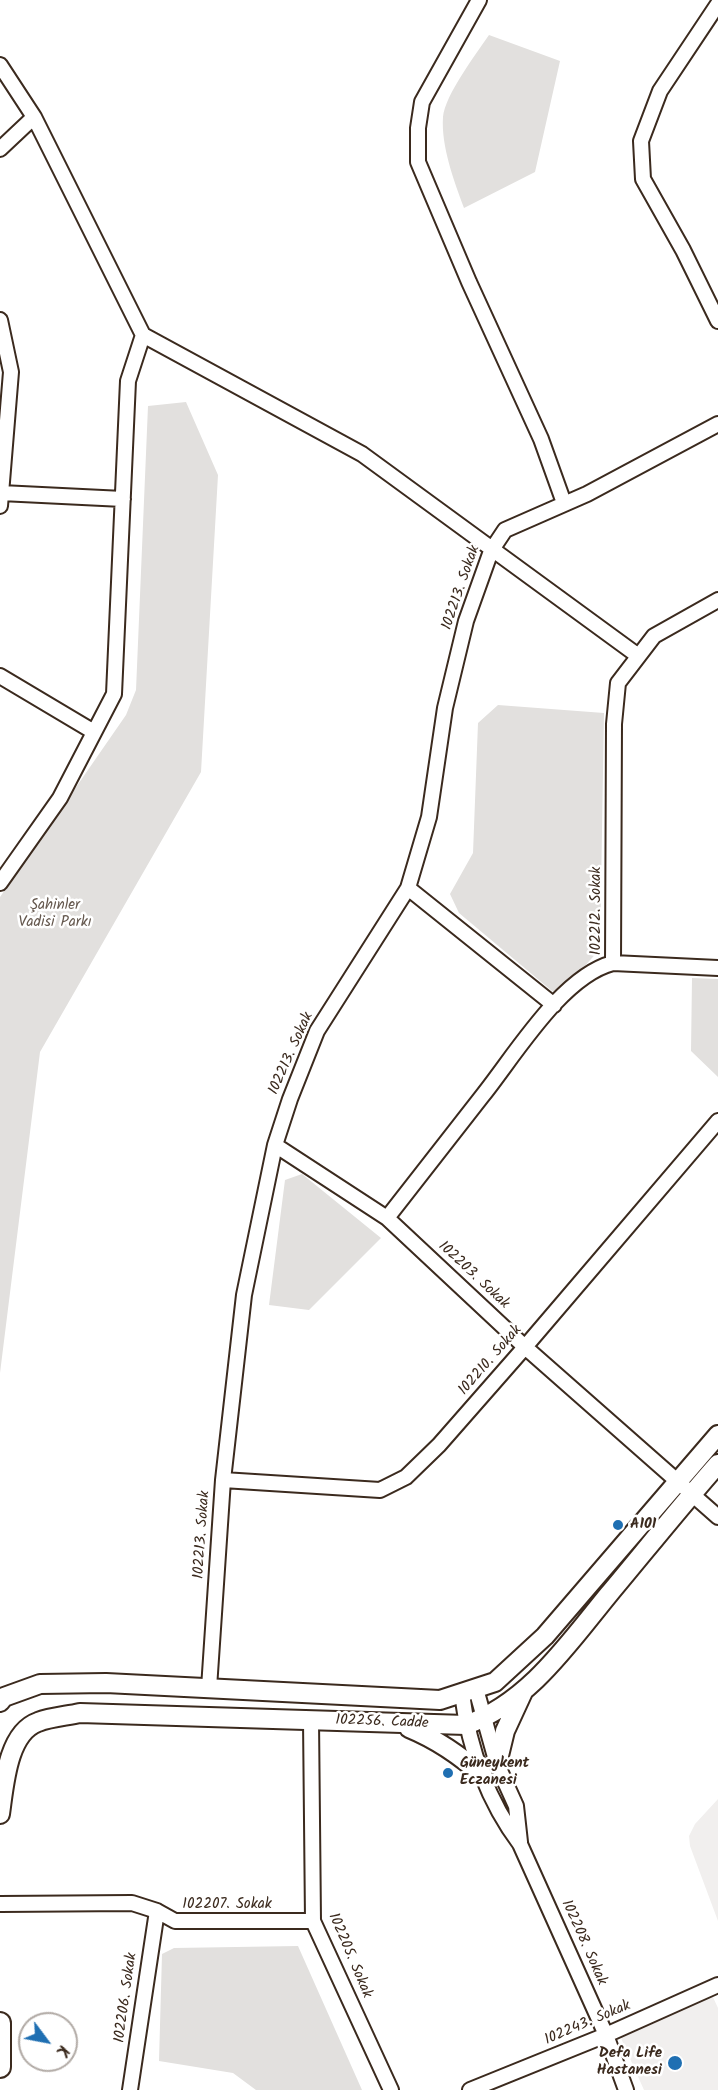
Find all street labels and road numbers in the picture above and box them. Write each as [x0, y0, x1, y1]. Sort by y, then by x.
street label: 102213. Sokak [439, 543, 485, 633]
street label: 102212. Sokak [588, 867, 606, 955]
street label: 102213. Sokak [266, 1010, 318, 1098]
street label: 102203. Sokak [434, 1238, 512, 1314]
street label: 102210. Sokak [456, 1322, 526, 1400]
street label: 102213. Sokak [191, 1490, 215, 1580]
street label: 102256. Cadde [335, 1712, 429, 1734]
street label: 102207. Sokak [182, 1896, 272, 1914]
street label: 102208. Sokak [556, 1897, 610, 1989]
street label: 102205. Sokak [323, 1911, 375, 2001]
street label: 102206. Sokak [112, 1952, 142, 2044]
street label: 102243. Sokak [542, 1998, 634, 2050]

